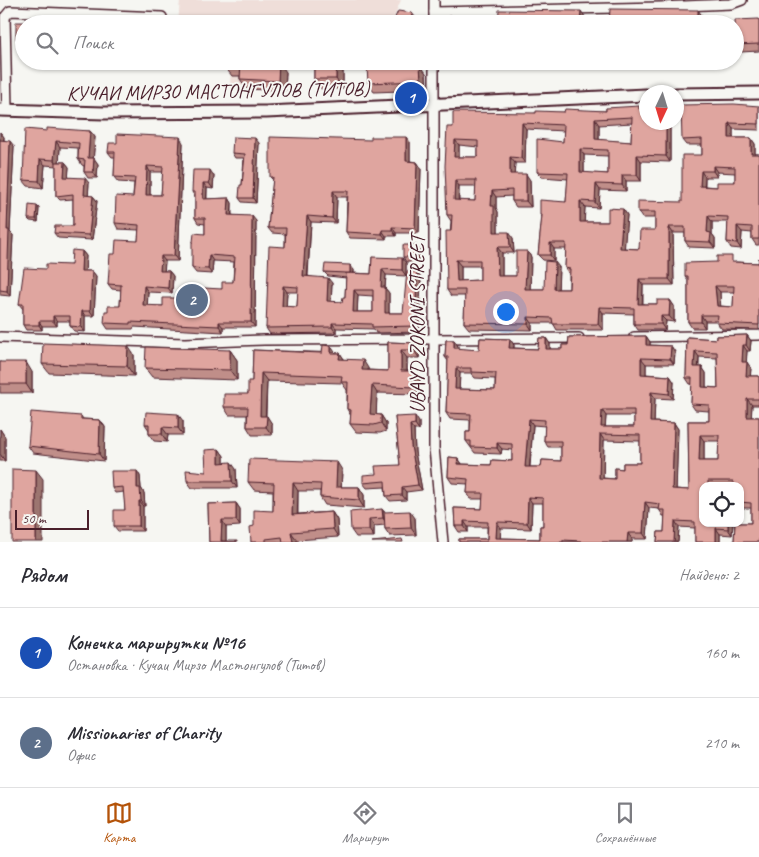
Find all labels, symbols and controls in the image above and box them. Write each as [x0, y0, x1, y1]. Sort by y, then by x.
search box [15, 15, 744, 70]
icon: search [33, 29, 61, 57]
text: Поиск [73, 31, 113, 55]
street label: КУЧАИ МИРЗО МАСТОНГУЛОВ (ТИТОВ) [66, 76, 371, 106]
pin: 1 [395, 79, 427, 117]
north arrow [639, 85, 684, 130]
street label: UBAYD ZOKONI STREET [405, 231, 430, 413]
pin: 2 [176, 281, 208, 319]
your location [493, 299, 519, 325]
map controls [699, 482, 744, 527]
button: locate [699, 482, 744, 527]
scale bar [15, 507, 89, 530]
text: 50 m [22, 510, 46, 527]
text: Рядом [20, 562, 67, 588]
text: Найдено: 2 [679, 565, 739, 585]
text: Конечка маршрутки №16 [67, 631, 245, 655]
text: 1 [32, 643, 40, 663]
text: 160 m [705, 643, 739, 663]
text: Остановка · Кучаи Мирзо Мастонгулов (Титов) [67, 655, 325, 675]
text: Missionaries of Charity [67, 721, 220, 745]
text: 2 [32, 733, 40, 753]
text: 210 m [705, 733, 739, 753]
text: Офис [67, 745, 95, 765]
tab: Карта [103, 799, 135, 846]
tab: Маршрут [342, 799, 388, 846]
tab: Сохранённые [595, 799, 656, 846]

